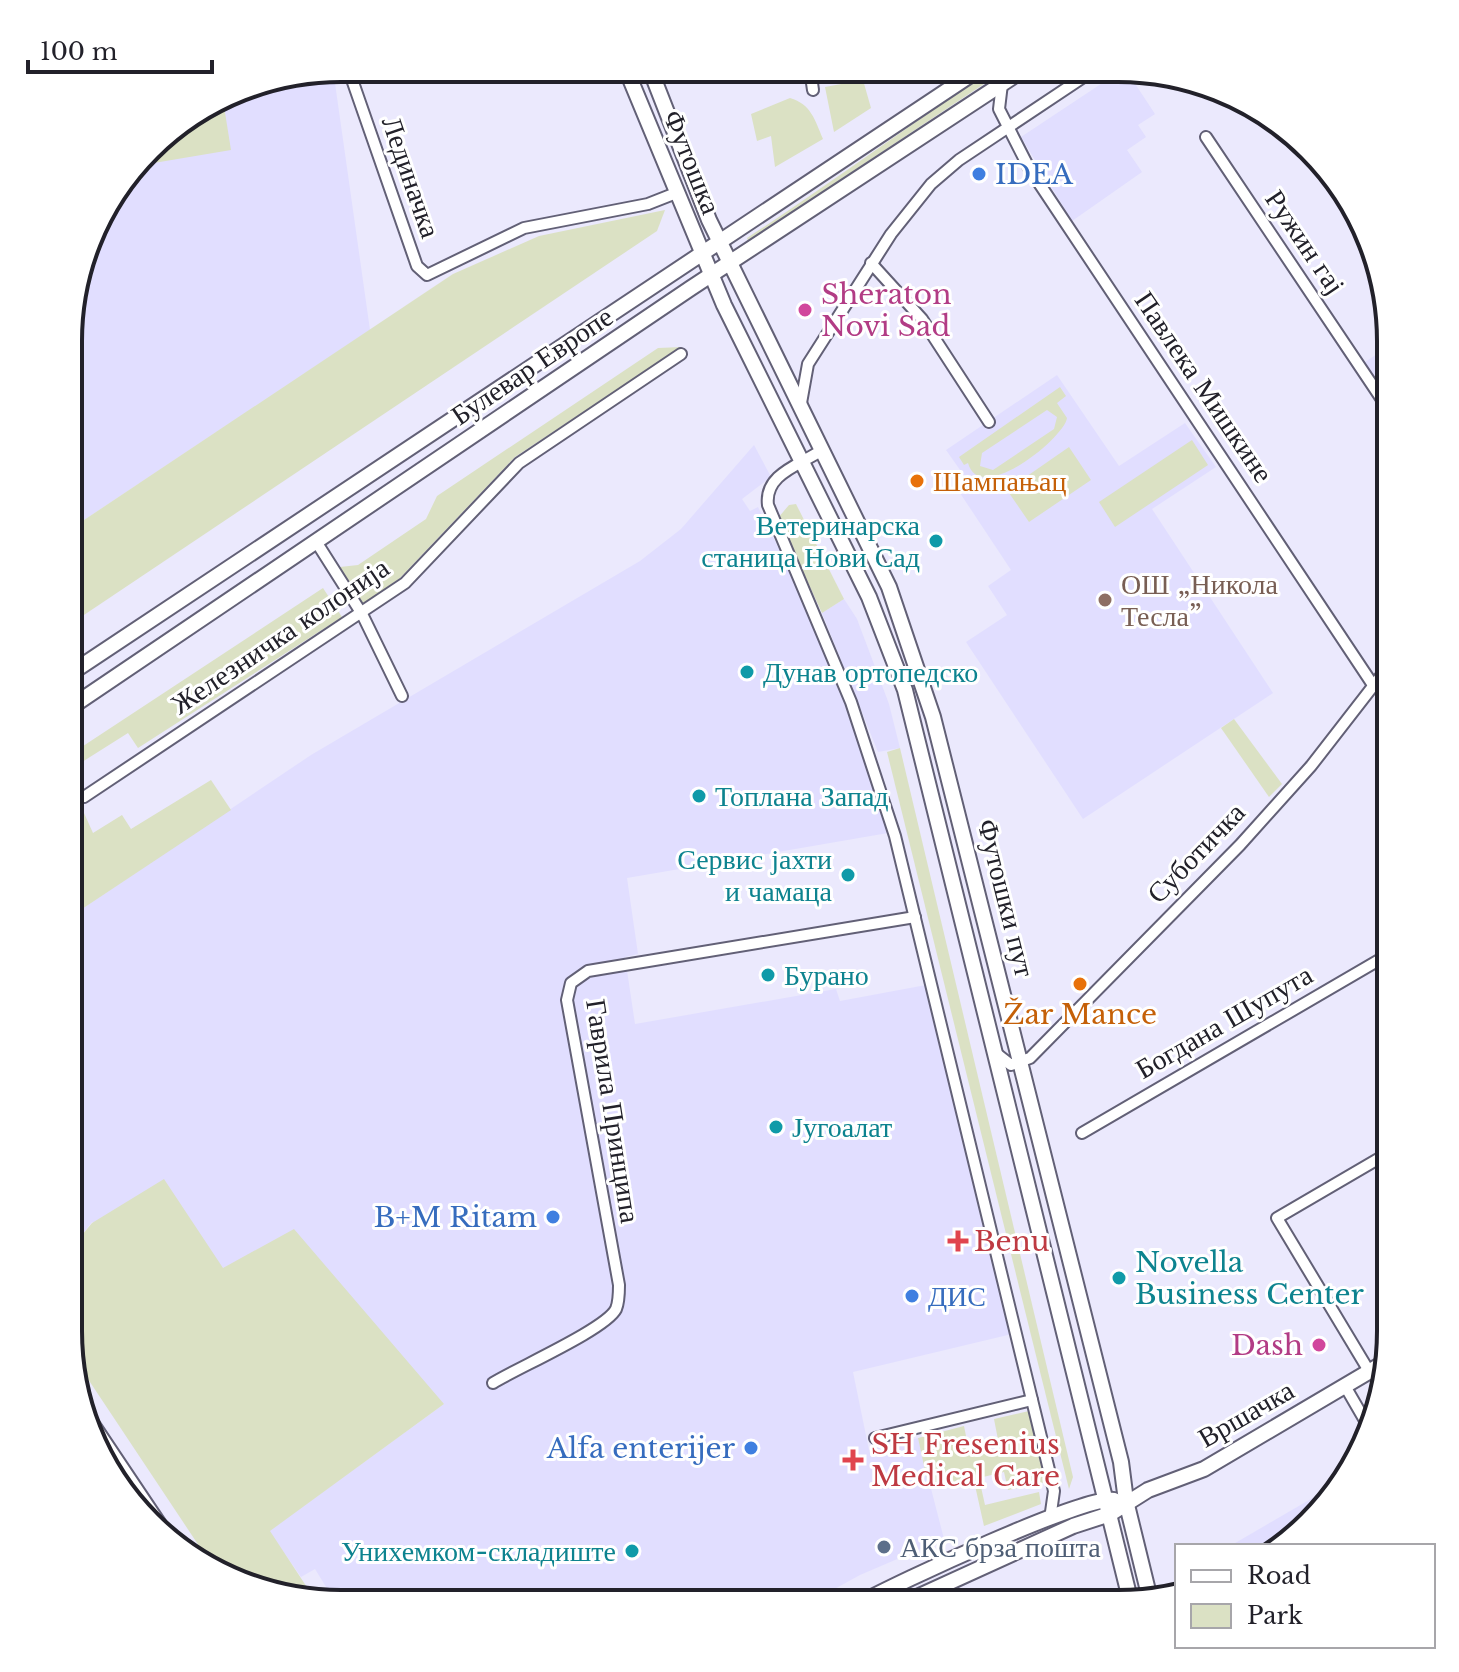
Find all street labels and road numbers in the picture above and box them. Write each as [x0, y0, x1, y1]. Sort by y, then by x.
street label: Футошка [655, 105, 729, 220]
street label: Лединачка [374, 112, 448, 243]
street label: Ружин гај [1257, 183, 1353, 301]
street label: Павлека Мишкине [1127, 285, 1281, 489]
street label: Булевар Европе [444, 299, 620, 433]
street label: Железничка колонија [164, 550, 396, 722]
street label: Суботичка [1140, 795, 1253, 911]
street label: Футошки пут [969, 815, 1043, 981]
street label: Богдана Шупута [1129, 957, 1319, 1087]
street label: Гаврила Принципа [578, 997, 648, 1226]
street label: Вршачка [1192, 1372, 1301, 1455]

